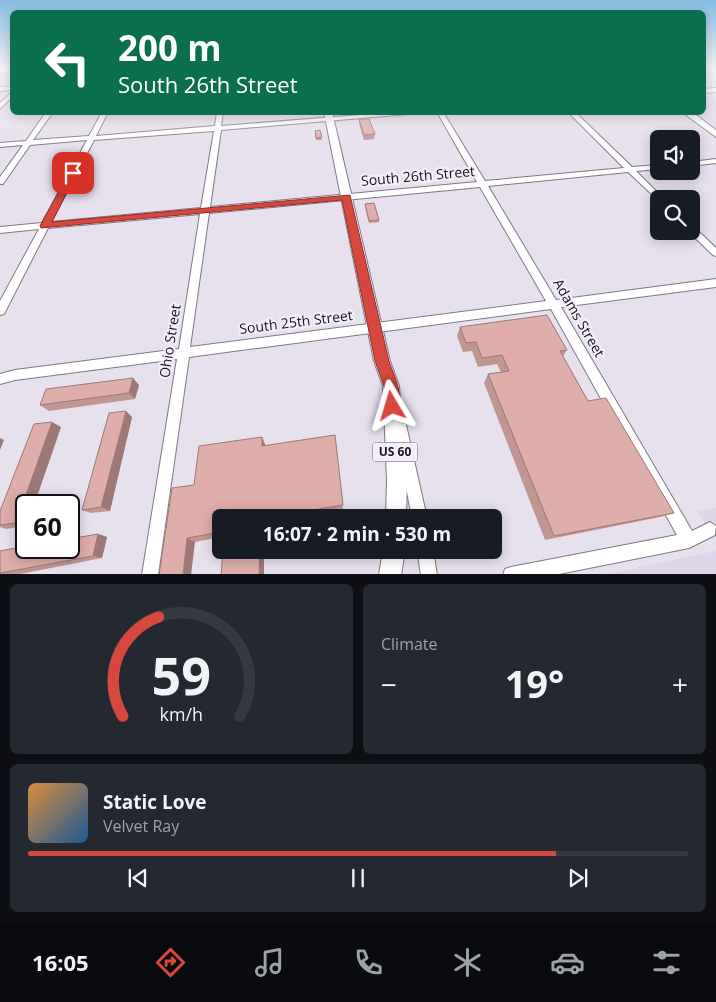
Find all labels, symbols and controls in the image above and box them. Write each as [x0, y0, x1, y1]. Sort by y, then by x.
text: 200 m [118, 24, 222, 71]
icon: left [35, 30, 100, 95]
text: South 26th Street [118, 69, 298, 99]
map controls [650, 130, 700, 240]
button: sound [650, 130, 700, 180]
pin [52, 152, 94, 194]
icon: arrive [59, 159, 87, 187]
street label: South 26th Street [360, 161, 476, 190]
button: search [650, 190, 700, 240]
street label: Adams Street [549, 275, 610, 360]
street label: Ohio Street [154, 303, 185, 379]
street label: South 25th Street [238, 305, 354, 338]
position arrow [365, 379, 417, 431]
road number: US 60 [372, 442, 418, 462]
speed limit sign: 60 [15, 494, 80, 559]
text: 16:07 · 2 min · 530 m [263, 521, 451, 547]
text: Climate [381, 633, 438, 655]
text: 59 [152, 639, 211, 710]
text: 19° [505, 657, 564, 709]
text: − [381, 665, 397, 703]
text: + [672, 665, 688, 703]
text: km/h [160, 702, 203, 726]
text: Static Love [103, 789, 206, 815]
text: Velvet Ray [103, 815, 179, 837]
icon: previous [124, 864, 152, 892]
icon: pause [344, 864, 372, 892]
icon: next [564, 864, 592, 892]
icon: directions [153, 945, 188, 980]
icon: music [252, 945, 287, 980]
icon: phone [351, 945, 386, 980]
icon: climate [450, 945, 485, 980]
icon: car [550, 945, 585, 980]
icon: filters [649, 945, 684, 980]
text: 16:05 [32, 947, 89, 977]

